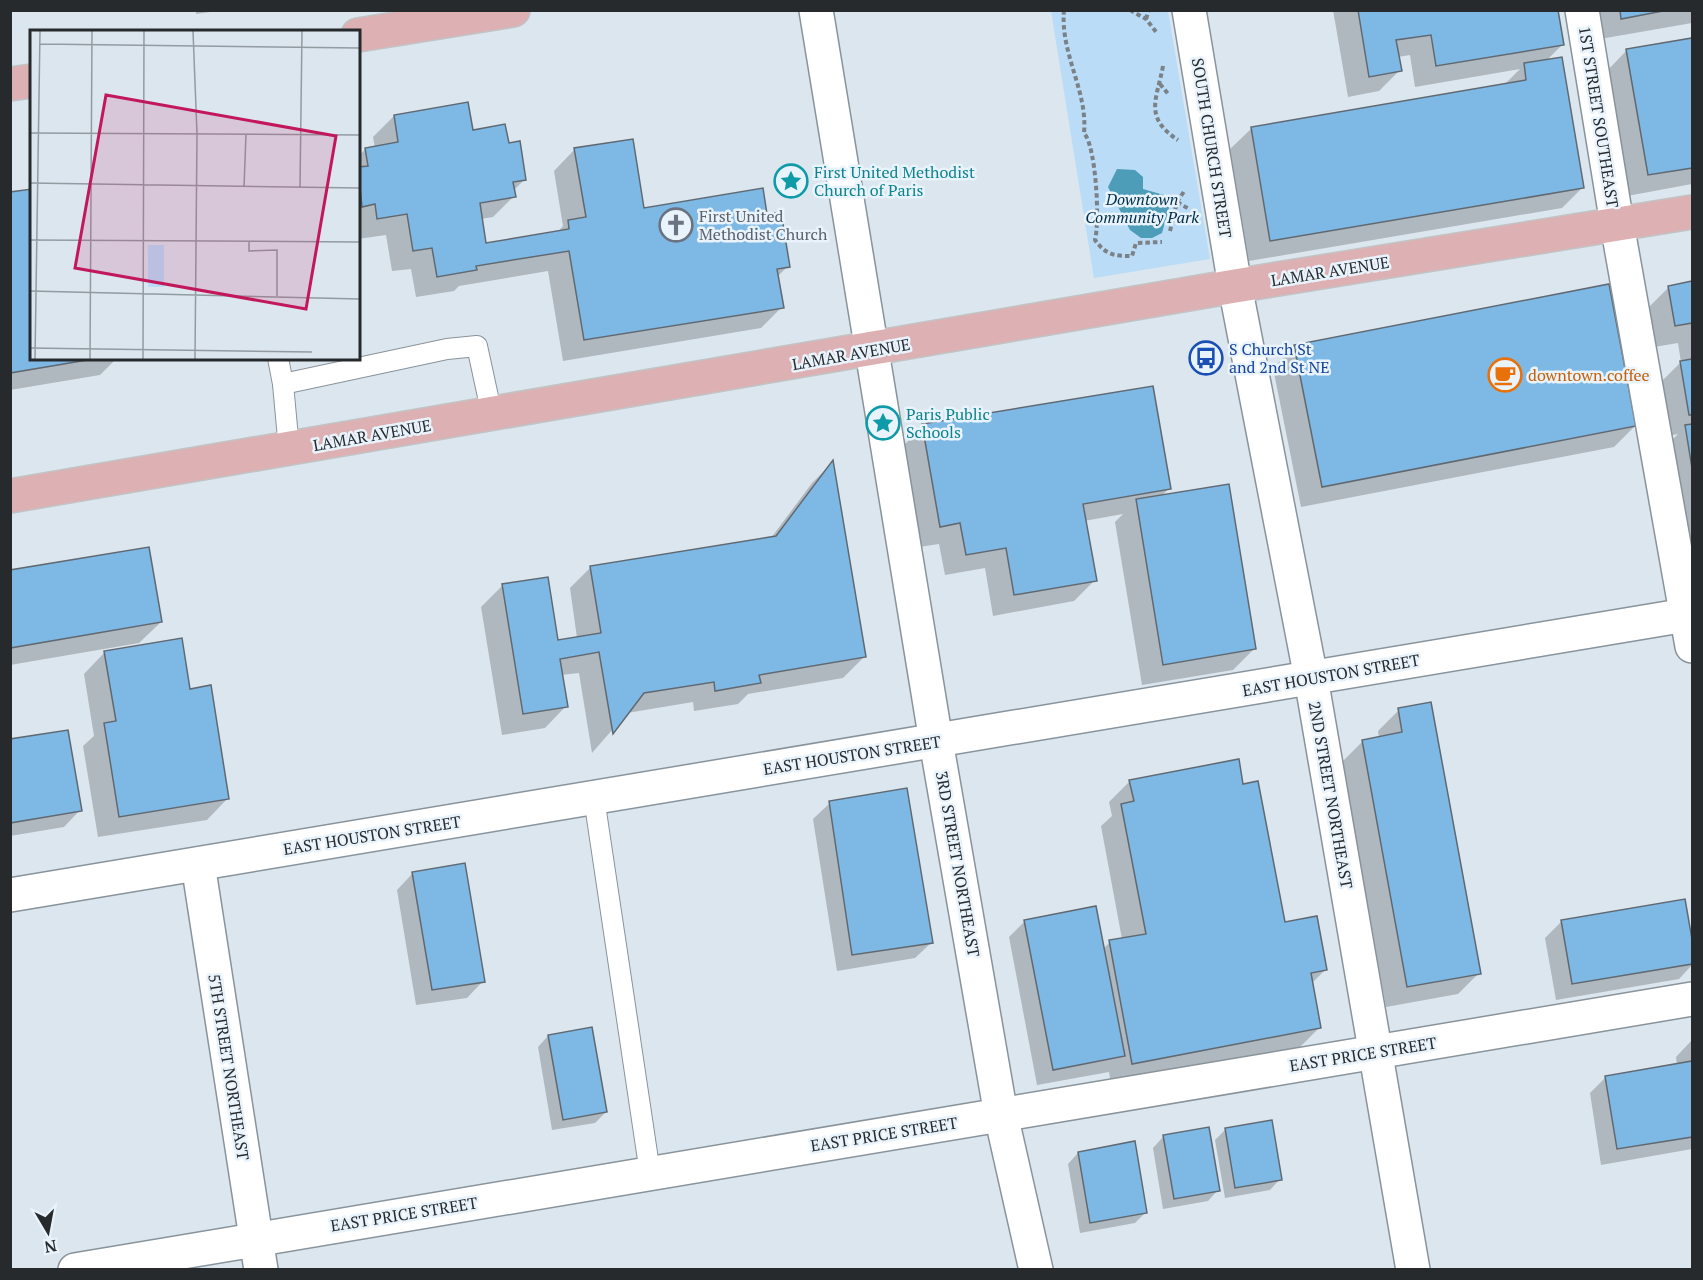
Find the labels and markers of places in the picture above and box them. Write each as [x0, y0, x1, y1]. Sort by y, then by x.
place label: First United Methodist Church of Paris [814, 161, 975, 201]
place icon: First United Methodist Church of Paris [773, 163, 809, 199]
place label: First United Methodist Church [699, 205, 828, 245]
church icon: First United Methodist Church [658, 207, 694, 243]
place label: S Church St and 2nd St NE [1229, 338, 1330, 378]
bus stop icon: S Church St and 2nd St NE [1188, 340, 1224, 376]
cafe icon: downtown.coffee [1487, 357, 1523, 393]
place label: downtown.coffee [1528, 364, 1650, 386]
place label: Paris Public Schools [906, 403, 990, 443]
place icon: Paris Public Schools [865, 405, 901, 441]

